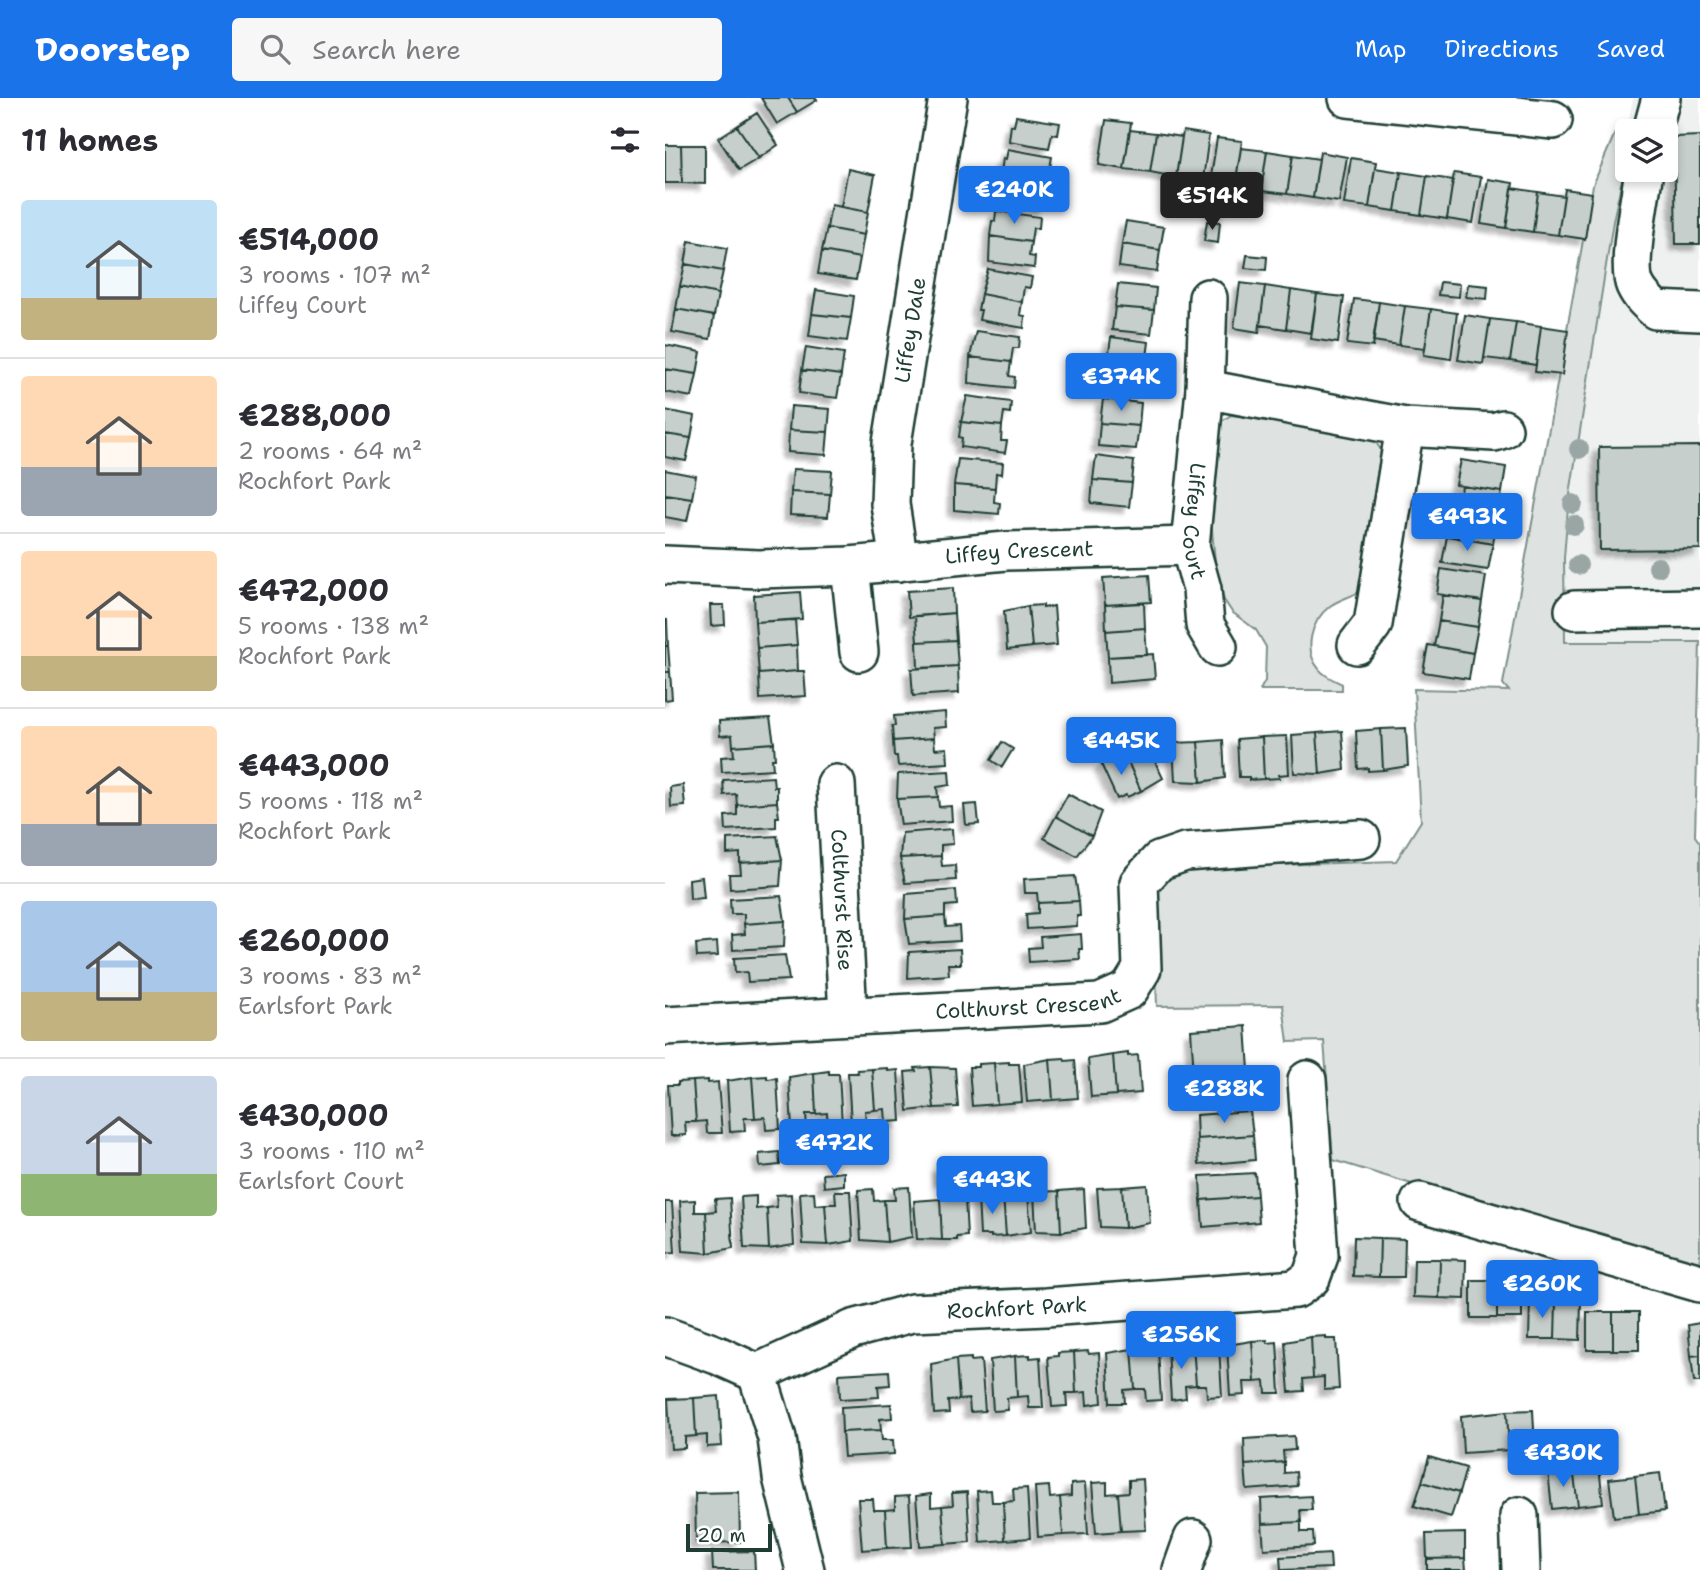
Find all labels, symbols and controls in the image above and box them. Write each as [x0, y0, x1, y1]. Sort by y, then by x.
search box [232, 18, 722, 81]
text: Doorstep [35, 27, 190, 72]
icon: search [256, 30, 294, 68]
text: Search here [312, 32, 461, 67]
text: Map [1355, 33, 1406, 65]
text: Directions [1444, 33, 1559, 65]
text: Saved [1597, 33, 1665, 65]
map controls [1615, 119, 1678, 182]
button: layers [1615, 119, 1678, 182]
text: 11 homes [21, 120, 158, 161]
icon: filters [606, 121, 644, 159]
pin: €240K [965, 166, 1063, 226]
pin: €514K [1163, 172, 1261, 232]
text: €240K [974, 174, 1054, 204]
text: €514K [1176, 180, 1248, 210]
text: €514,000 [238, 219, 379, 260]
icon: home [77, 228, 161, 312]
text: 3 rooms · 107 m² [238, 260, 431, 290]
street label: Liffey Dale [888, 275, 933, 385]
text: Liffey Court [238, 290, 367, 320]
pin: €374K [1072, 354, 1170, 413]
text: €374K [1082, 361, 1160, 391]
text: €288,000 [238, 395, 391, 436]
icon: home [77, 404, 161, 488]
text: 2 rooms · 64 m² [238, 436, 422, 466]
street label: Liffey Court [1176, 461, 1213, 583]
text: Rochfort Park [238, 466, 391, 496]
pin: €493K [1418, 494, 1516, 553]
text: €493K [1427, 501, 1507, 531]
street label: Liffey Crescent [944, 535, 1094, 571]
text: €472,000 [238, 570, 389, 611]
icon: home [77, 579, 161, 663]
text: 5 rooms · 138 m² [238, 611, 429, 641]
text: Rochfort Park [238, 641, 391, 671]
pin: €445K [1072, 718, 1170, 777]
text: €445K [1082, 725, 1160, 755]
text: €443,000 [238, 745, 390, 786]
icon: home [77, 754, 161, 838]
text: 5 rooms · 118 m² [238, 786, 423, 816]
text: Rochfort Park [238, 816, 391, 846]
street label: Colthurst Rise [824, 828, 860, 972]
text: €260,000 [238, 920, 390, 961]
icon: home [77, 929, 161, 1013]
text: 3 rooms · 83 m² [238, 961, 422, 991]
street label: Colthurst Crescent [935, 981, 1125, 1026]
text: Earlsfort Park [238, 991, 393, 1021]
pin: €288K [1175, 1066, 1273, 1125]
text: €288K [1184, 1073, 1264, 1103]
text: €430,000 [238, 1095, 389, 1136]
icon: home [77, 1104, 161, 1188]
pin: €472K [785, 1119, 883, 1179]
text: €472K [795, 1127, 873, 1157]
text: 3 rooms · 110 m² [238, 1136, 425, 1166]
pin: €443K [943, 1156, 1041, 1216]
text: €443K [953, 1164, 1031, 1194]
text: Earlsfort Court [238, 1166, 404, 1196]
pin: €260K [1493, 1260, 1591, 1320]
text: €260K [1502, 1268, 1582, 1298]
street label: Rochfort Park [946, 1290, 1088, 1325]
pin: €256K [1132, 1312, 1230, 1371]
text: €256K [1142, 1319, 1220, 1349]
pin: €430K [1514, 1430, 1612, 1489]
text: €430K [1524, 1437, 1602, 1467]
scale bar [686, 1521, 772, 1553]
text: 20 m [697, 1523, 746, 1548]

